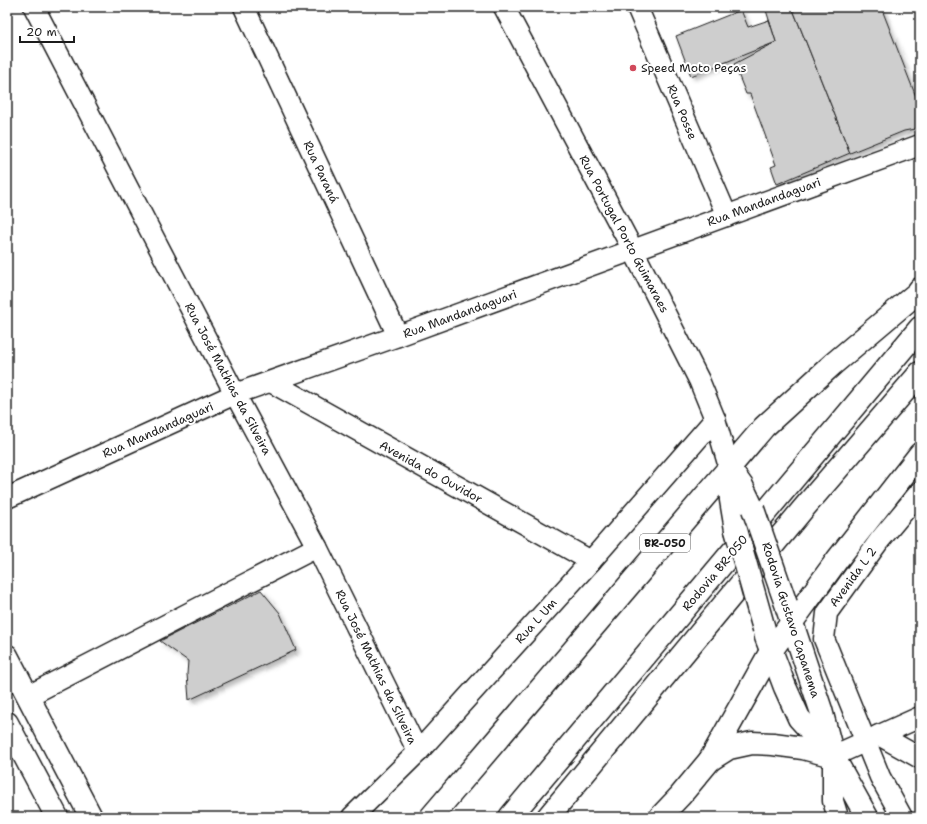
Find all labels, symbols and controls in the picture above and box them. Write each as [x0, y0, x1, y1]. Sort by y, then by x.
scale bar [20, 18, 74, 44]
text: 20 m [26, 24, 57, 40]
place label: Speed Moto Peças [641, 60, 747, 76]
marker: Speed Moto Peças [628, 63, 638, 73]
street label: Rua Posse [663, 82, 701, 142]
street label: Rua Paraná [300, 138, 343, 206]
street label: Rua Portugal Porto Guimaraes [575, 152, 673, 316]
street label: Rua Mandandaguari [705, 174, 823, 230]
street label: Rua Mandandaguari [401, 286, 519, 342]
street label: Rua José Mathias da Silveira [181, 300, 275, 458]
street label: Rua Mandandaguari [100, 398, 216, 462]
street label: Avenida do Ouvidor [377, 437, 486, 507]
street label: Rodovia BR-050 [678, 532, 752, 614]
road number: BR-050 [640, 534, 690, 552]
street label: Rodovia Gustavo Capanema [758, 540, 824, 700]
street label: Avenida L 2 [826, 544, 880, 610]
street label: Rua José Mathias da Silveira [332, 587, 421, 747]
street label: Rua L Um [512, 595, 560, 647]

